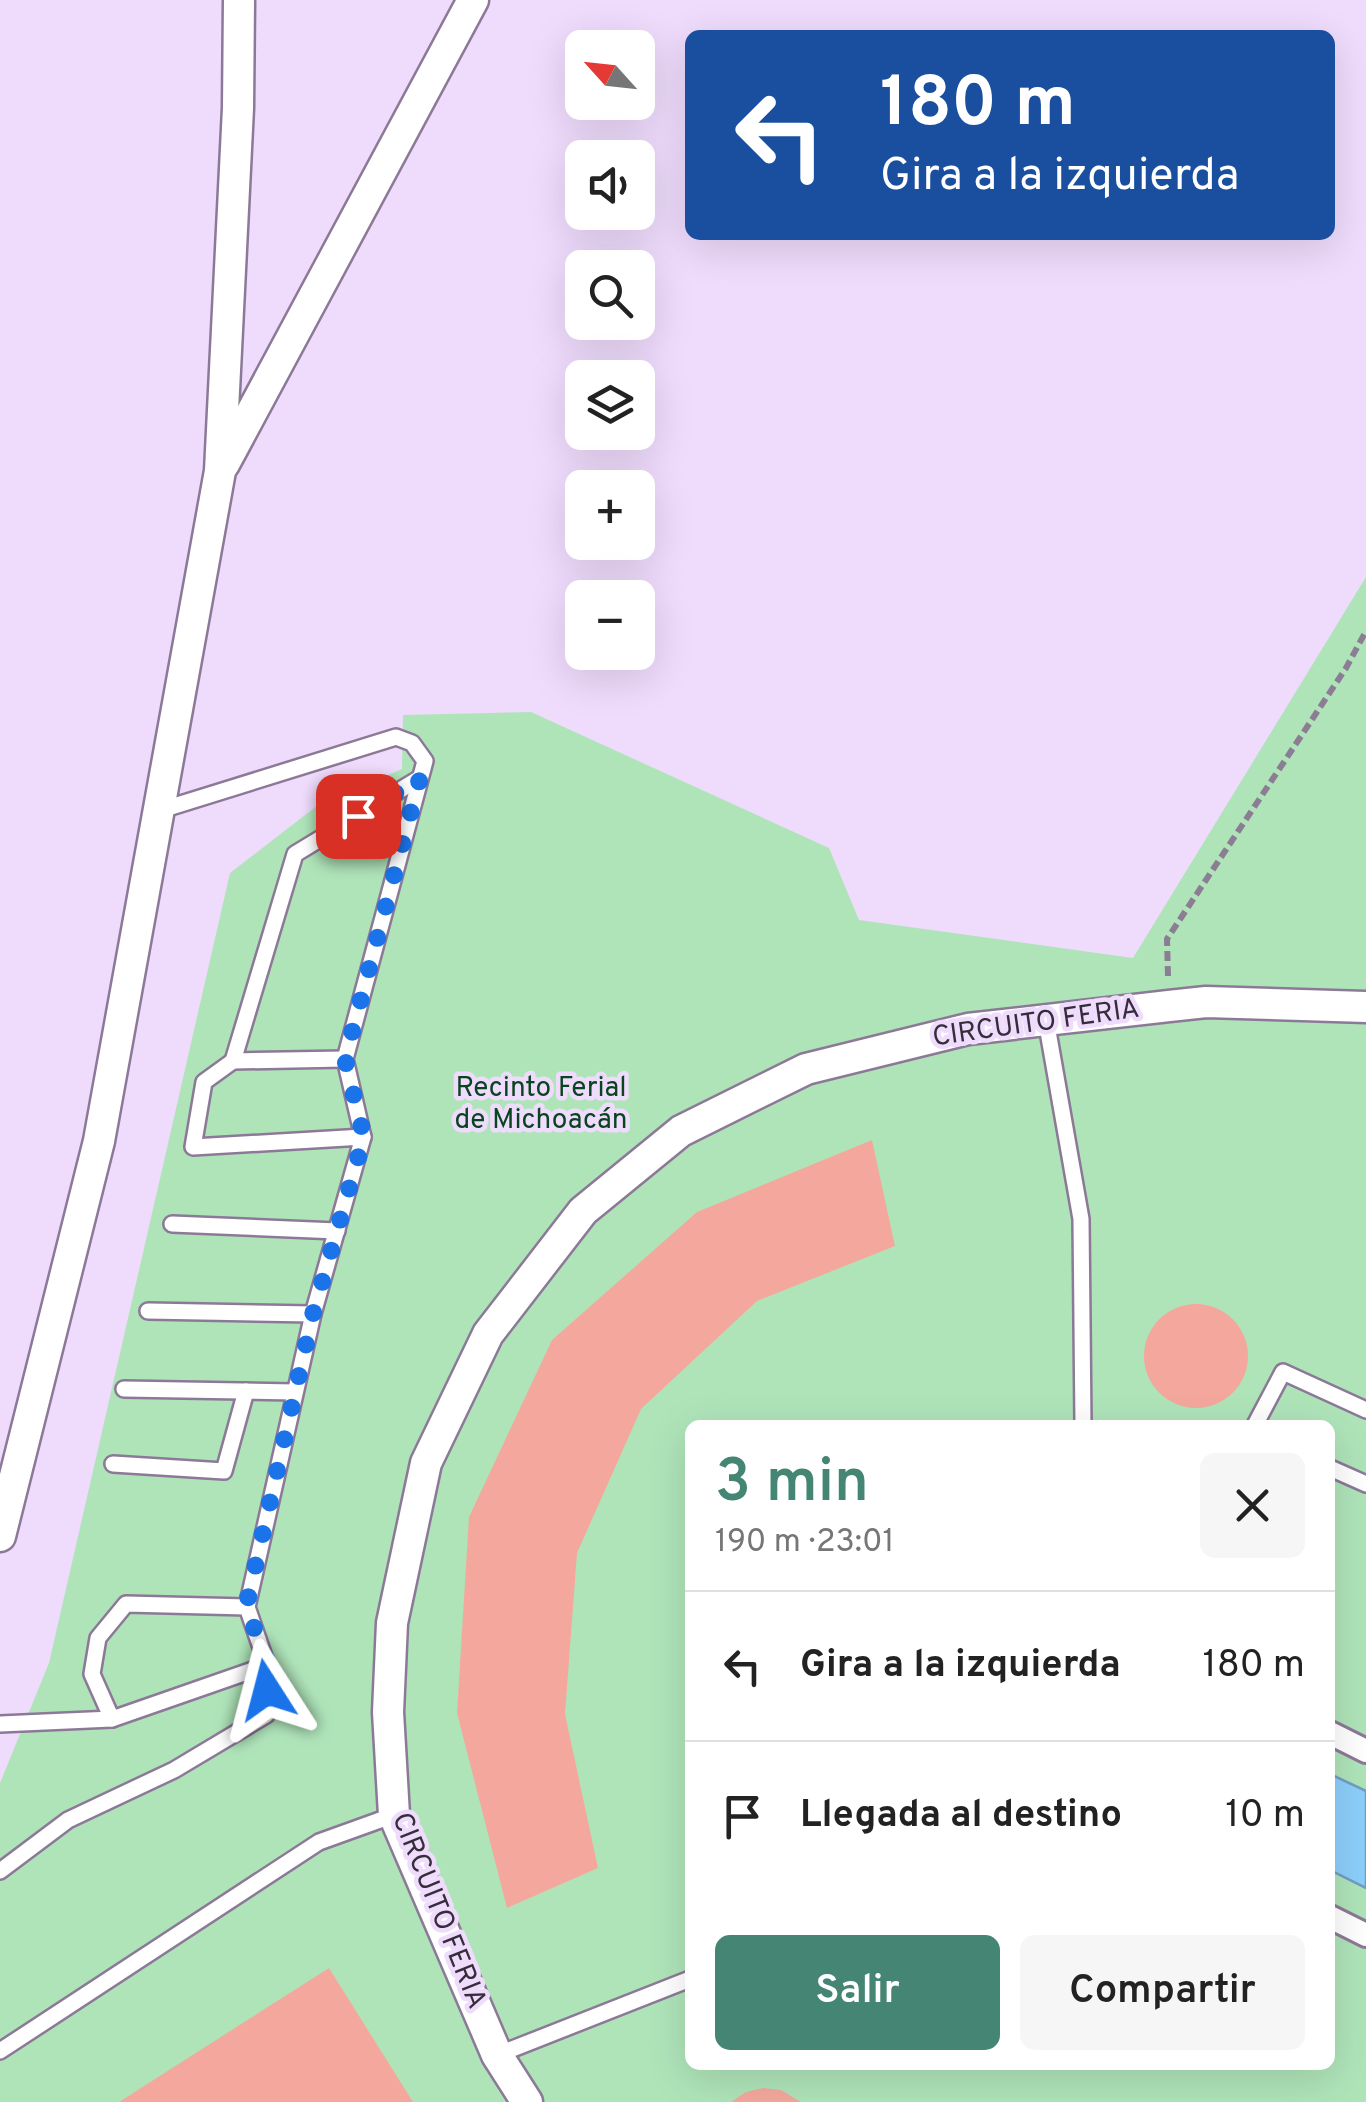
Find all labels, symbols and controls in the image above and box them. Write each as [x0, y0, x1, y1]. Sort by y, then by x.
north arrow [565, 30, 655, 120]
map controls [565, 30, 655, 670]
text: 180 m [880, 62, 1076, 151]
icon: left [715, 70, 845, 200]
button: sound [565, 140, 655, 230]
text: Gira a la izquierda [880, 149, 1239, 206]
button: search [565, 250, 655, 340]
button: layers [565, 360, 655, 450]
button: + [565, 470, 655, 560]
button: − [565, 580, 655, 670]
pin [316, 774, 401, 859]
icon: arrive [331, 789, 386, 844]
street label: CIRCUITO FERIA [930, 992, 1142, 1056]
park label: Recinto Ferial de Michoacán [455, 1071, 627, 1139]
text: 3 min [715, 1447, 869, 1523]
button: close [1200, 1453, 1305, 1558]
text: 190 m · 23:01 [715, 1523, 895, 1563]
position arrow [215, 1638, 319, 1742]
icon: left [715, 1639, 770, 1694]
text: Gira a la izquierda [800, 1642, 1121, 1691]
text: 180 m [1202, 1642, 1305, 1691]
icon: arrive [715, 1789, 770, 1844]
text: Llegada al destino [800, 1792, 1122, 1841]
text: 10 m [1225, 1792, 1305, 1841]
street label: CIRCUITO FERIA [382, 1808, 494, 2014]
button: Salir [715, 1935, 1000, 2050]
button: Compartir [1020, 1935, 1305, 2050]

